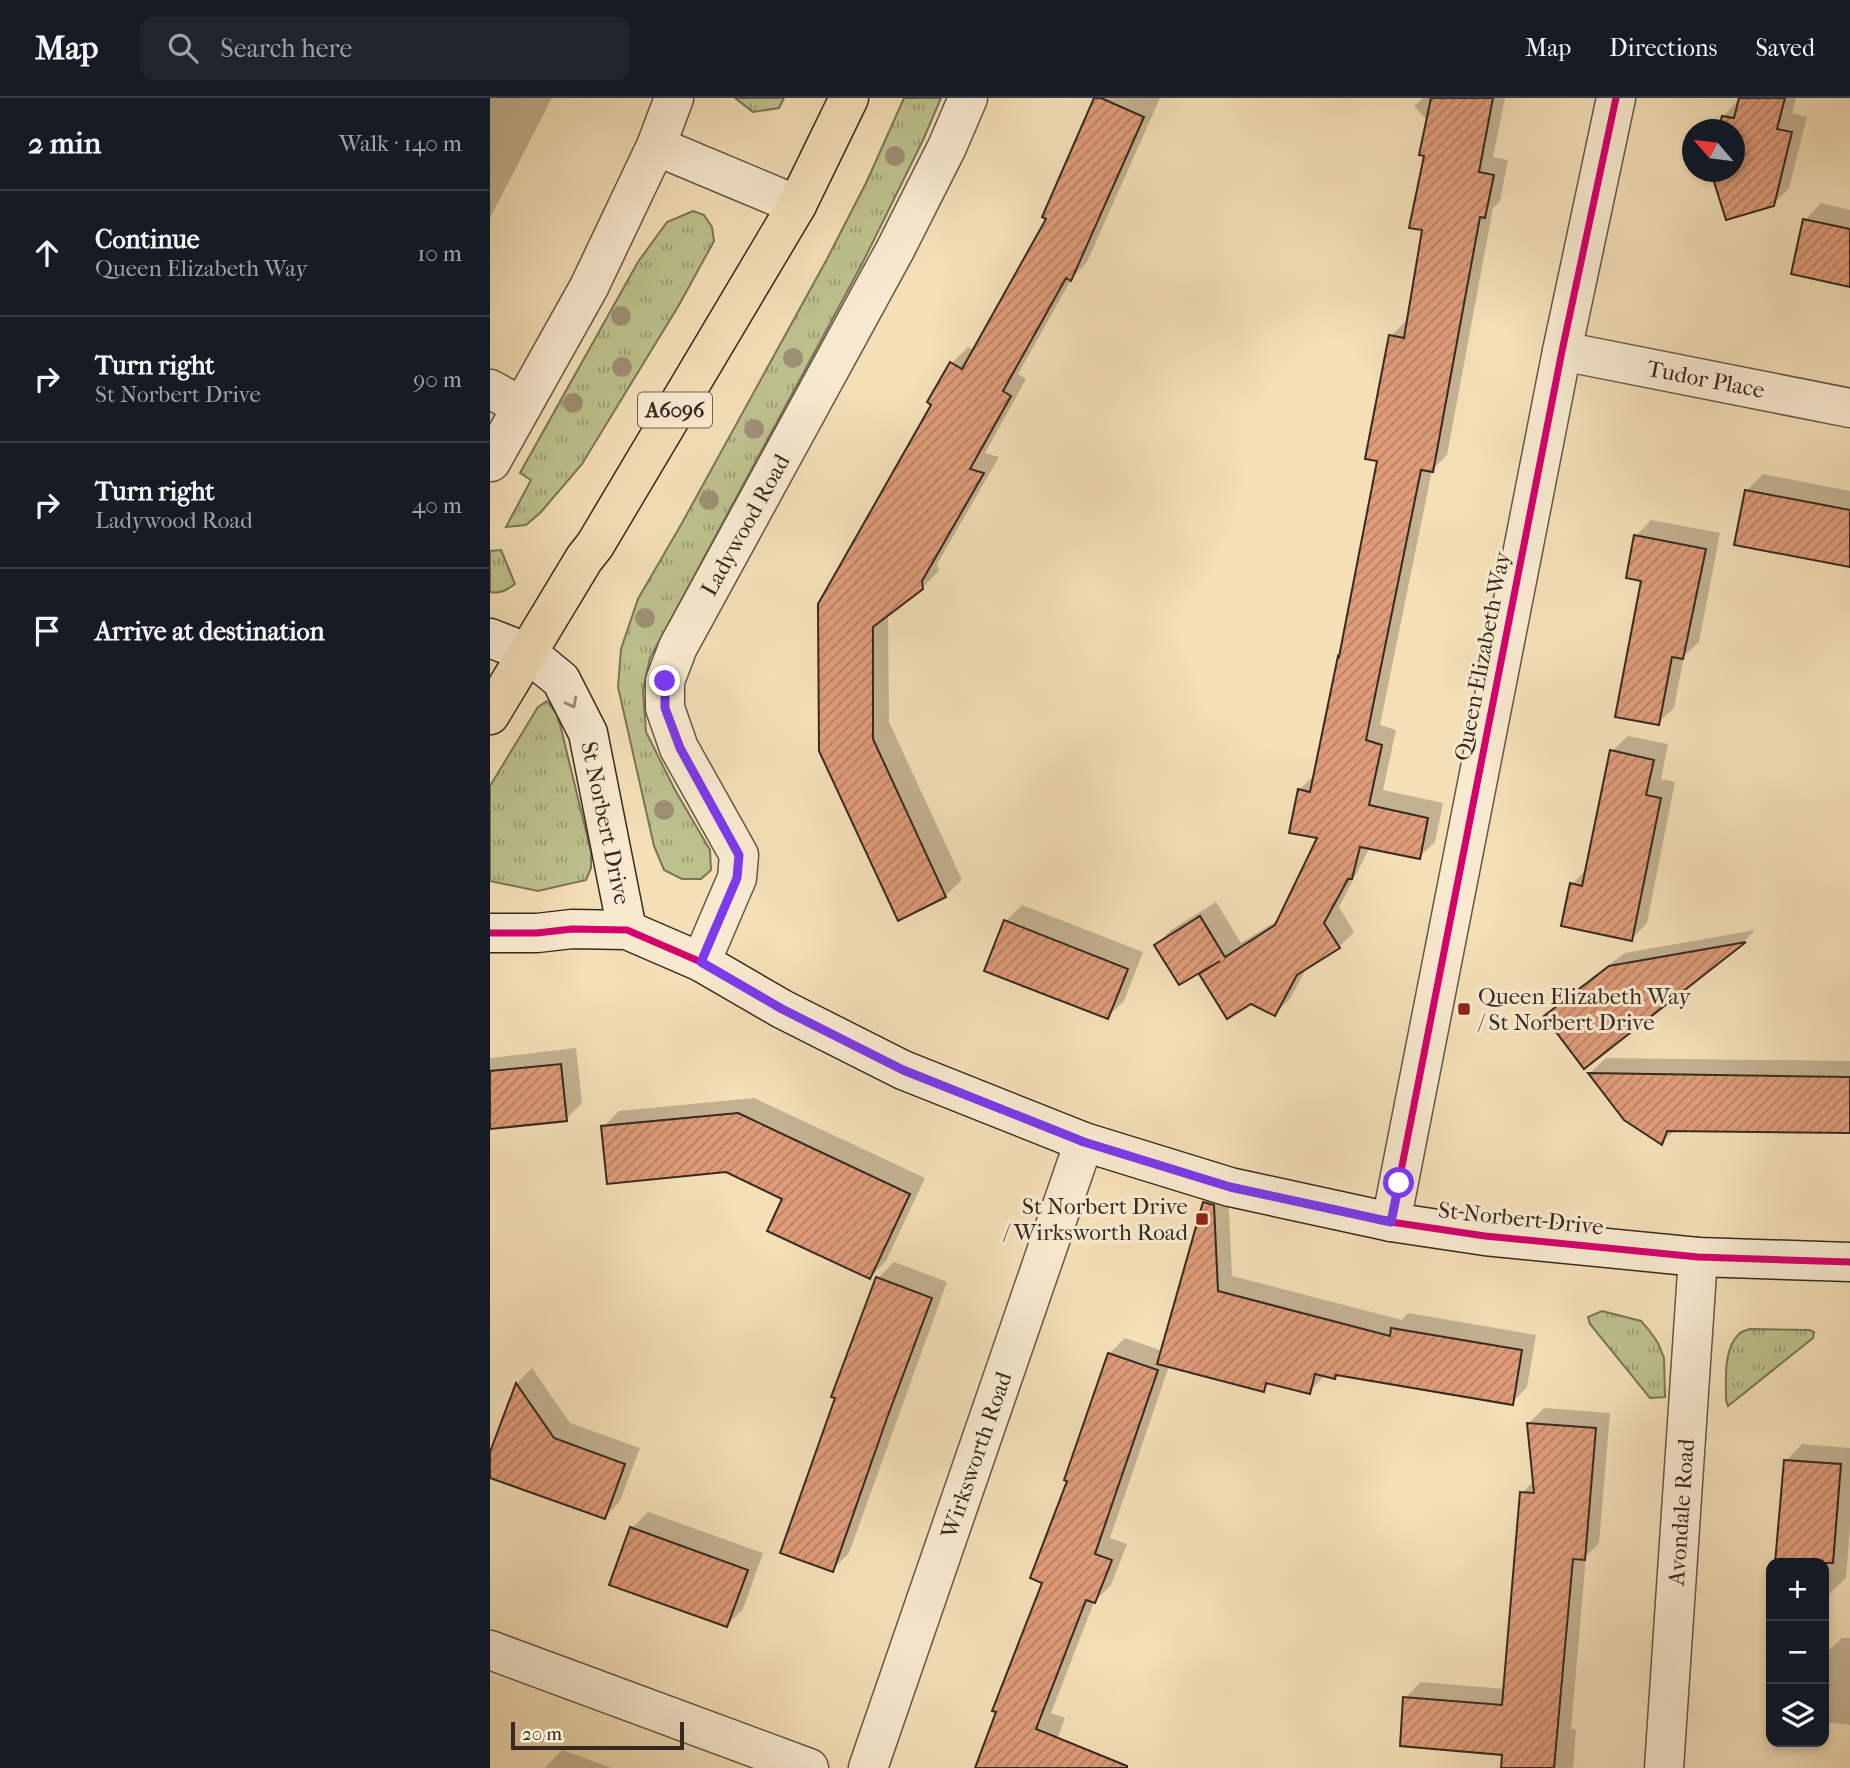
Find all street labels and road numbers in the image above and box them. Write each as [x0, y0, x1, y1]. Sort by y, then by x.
street label: Tudor Place [1645, 355, 1767, 404]
road number: A6096 [638, 392, 712, 428]
street label: Ladywood Road [695, 449, 796, 601]
street label: Queen Elizabeth Way [1449, 548, 1516, 763]
street label: St Norbert Drive [575, 739, 636, 907]
street label: St Norbert Drive [1437, 1196, 1605, 1241]
street label: Wirksworth Road [935, 1368, 1018, 1543]
street label: Avondale Road [1663, 1437, 1700, 1587]

